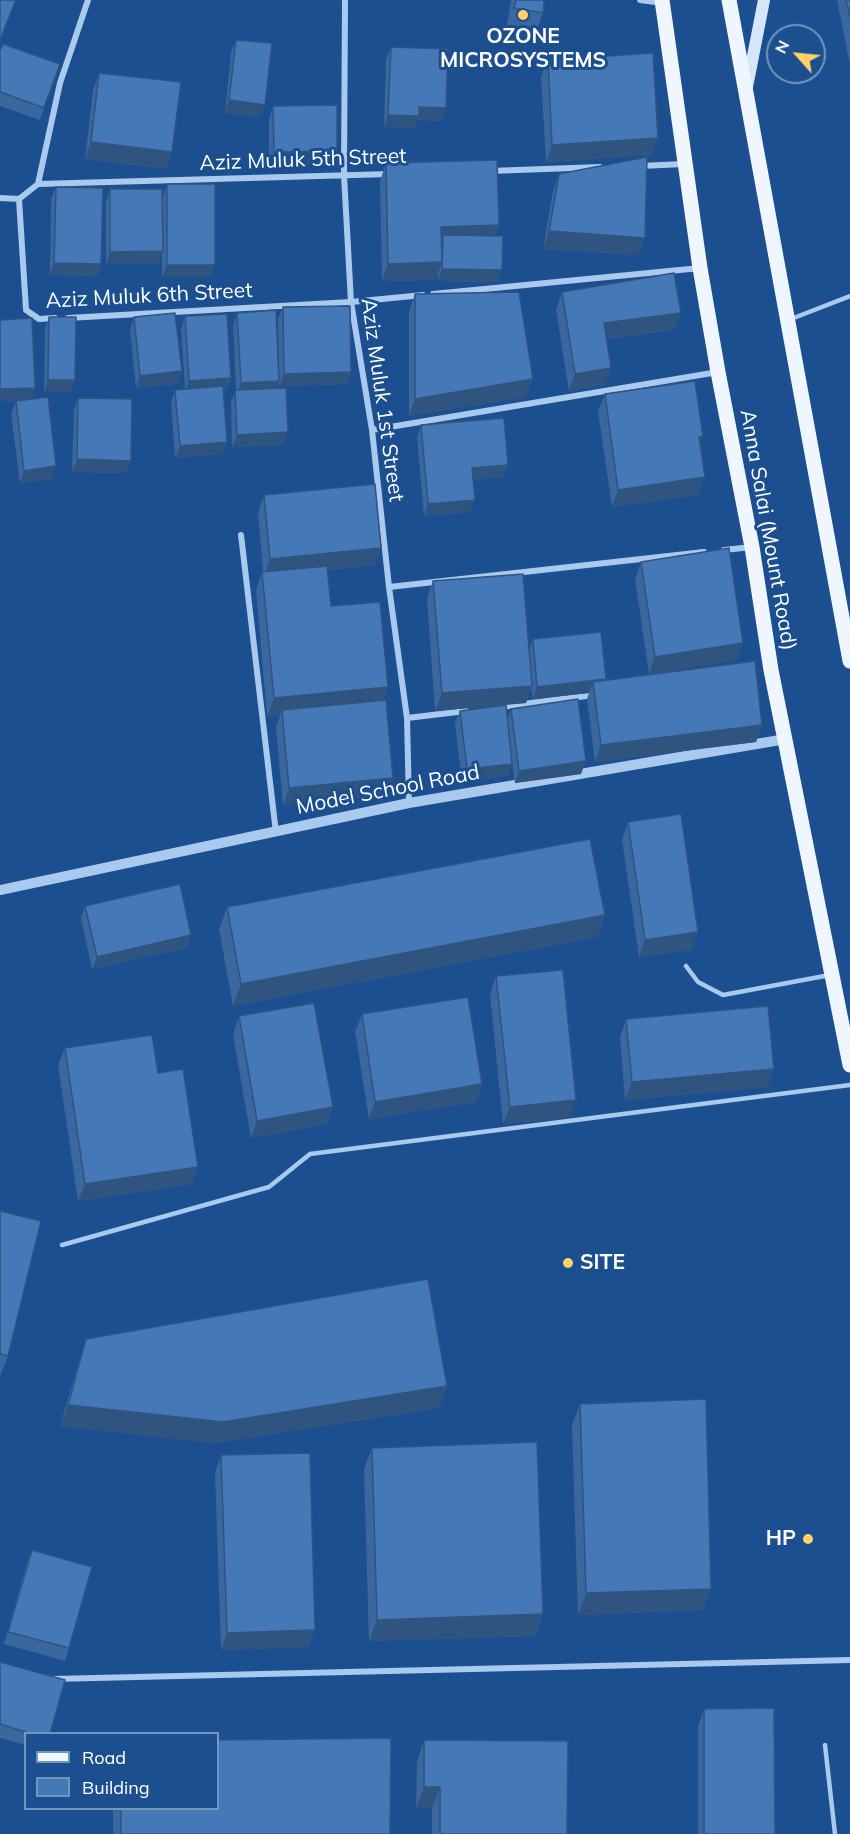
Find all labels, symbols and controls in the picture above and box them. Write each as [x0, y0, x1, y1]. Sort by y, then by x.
marker: OZONE MICROSYSTEMS [516, 8, 530, 22]
place label: OZONE MICROSYSTEMS [440, 24, 606, 74]
north arrow [766, 24, 826, 84]
text: N [770, 37, 793, 57]
street label: Aziz Muluk 5th Street [199, 144, 407, 176]
street label: Aziz Muluk 6th Street [45, 278, 253, 314]
street label: Aziz Muluk 1st Street [355, 297, 409, 503]
street label: Anna Salai (Mount Road) [734, 408, 802, 652]
street label: Model School Road [294, 760, 482, 820]
place label: SITE [580, 1250, 625, 1276]
marker: SITE [561, 1256, 575, 1270]
place label: HP [766, 1526, 796, 1552]
marker: HP [801, 1532, 815, 1546]
legend [24, 1732, 219, 1810]
text: Road [82, 1746, 126, 1769]
text: Building [82, 1776, 150, 1799]

